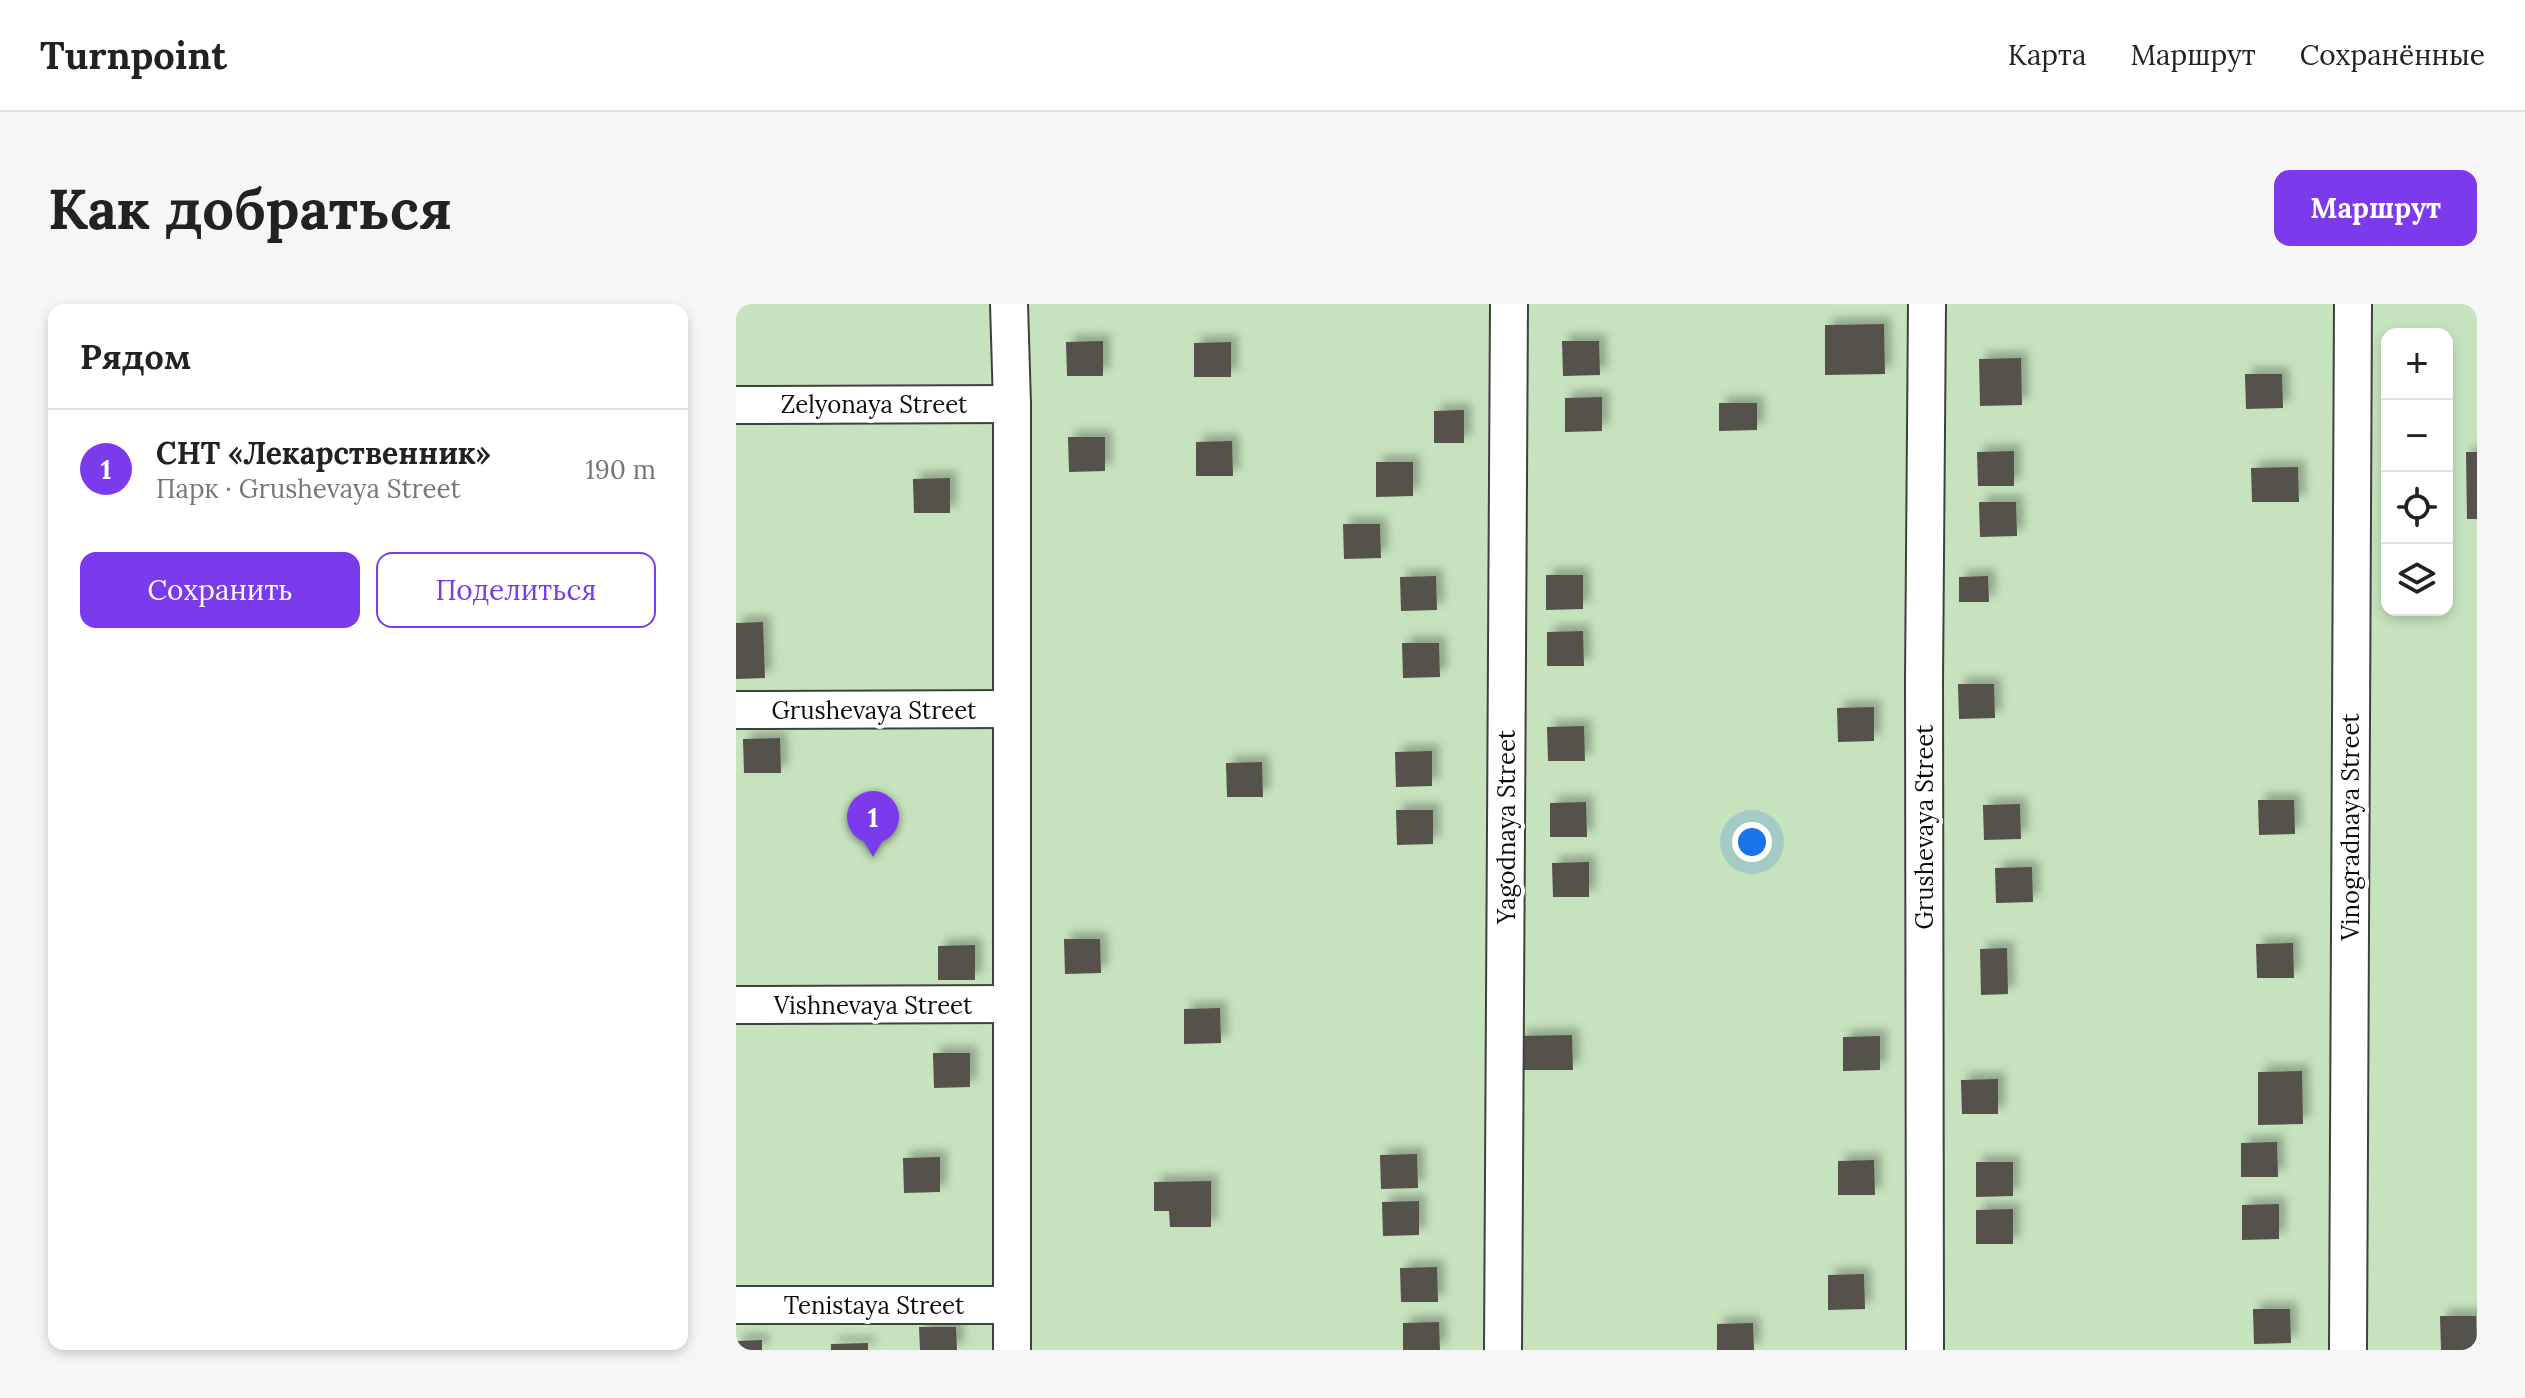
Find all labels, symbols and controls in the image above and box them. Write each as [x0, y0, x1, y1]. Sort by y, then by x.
text: Turnpoint [40, 31, 227, 79]
text: Карта [2008, 37, 2086, 73]
text: Маршрут [2130, 37, 2256, 73]
text: Сохранённые [2300, 37, 2485, 73]
button: Маршрут [2274, 170, 2477, 246]
text: Как добраться [48, 173, 452, 244]
map controls [2381, 328, 2453, 616]
button: + [2381, 328, 2453, 400]
text: Рядом [80, 335, 191, 378]
street label: Zelyonaya Street [781, 389, 968, 420]
button: − [2381, 400, 2453, 472]
text: СНТ «Лекарственник» [156, 434, 491, 472]
text: 1 [101, 453, 111, 486]
text: 190 m [585, 453, 656, 486]
text: Парк · Grushevaya Street [156, 472, 461, 505]
button: locate [2381, 472, 2453, 544]
button: layers [2381, 544, 2453, 616]
button: Сохранить [80, 552, 360, 628]
button: Поделиться [376, 552, 656, 628]
street label: Grushevaya Street [772, 695, 977, 726]
street label: Vinogradnaya Street [2335, 713, 2366, 942]
street label: Grushevaya Street [1909, 724, 1940, 929]
street label: Yagodnaya Street [1491, 729, 1522, 925]
pin: 1 [847, 791, 899, 857]
your location [1732, 822, 1772, 862]
street label: Vishnevaya Street [773, 990, 973, 1021]
street label: Tenistaya Street [784, 1290, 965, 1321]

